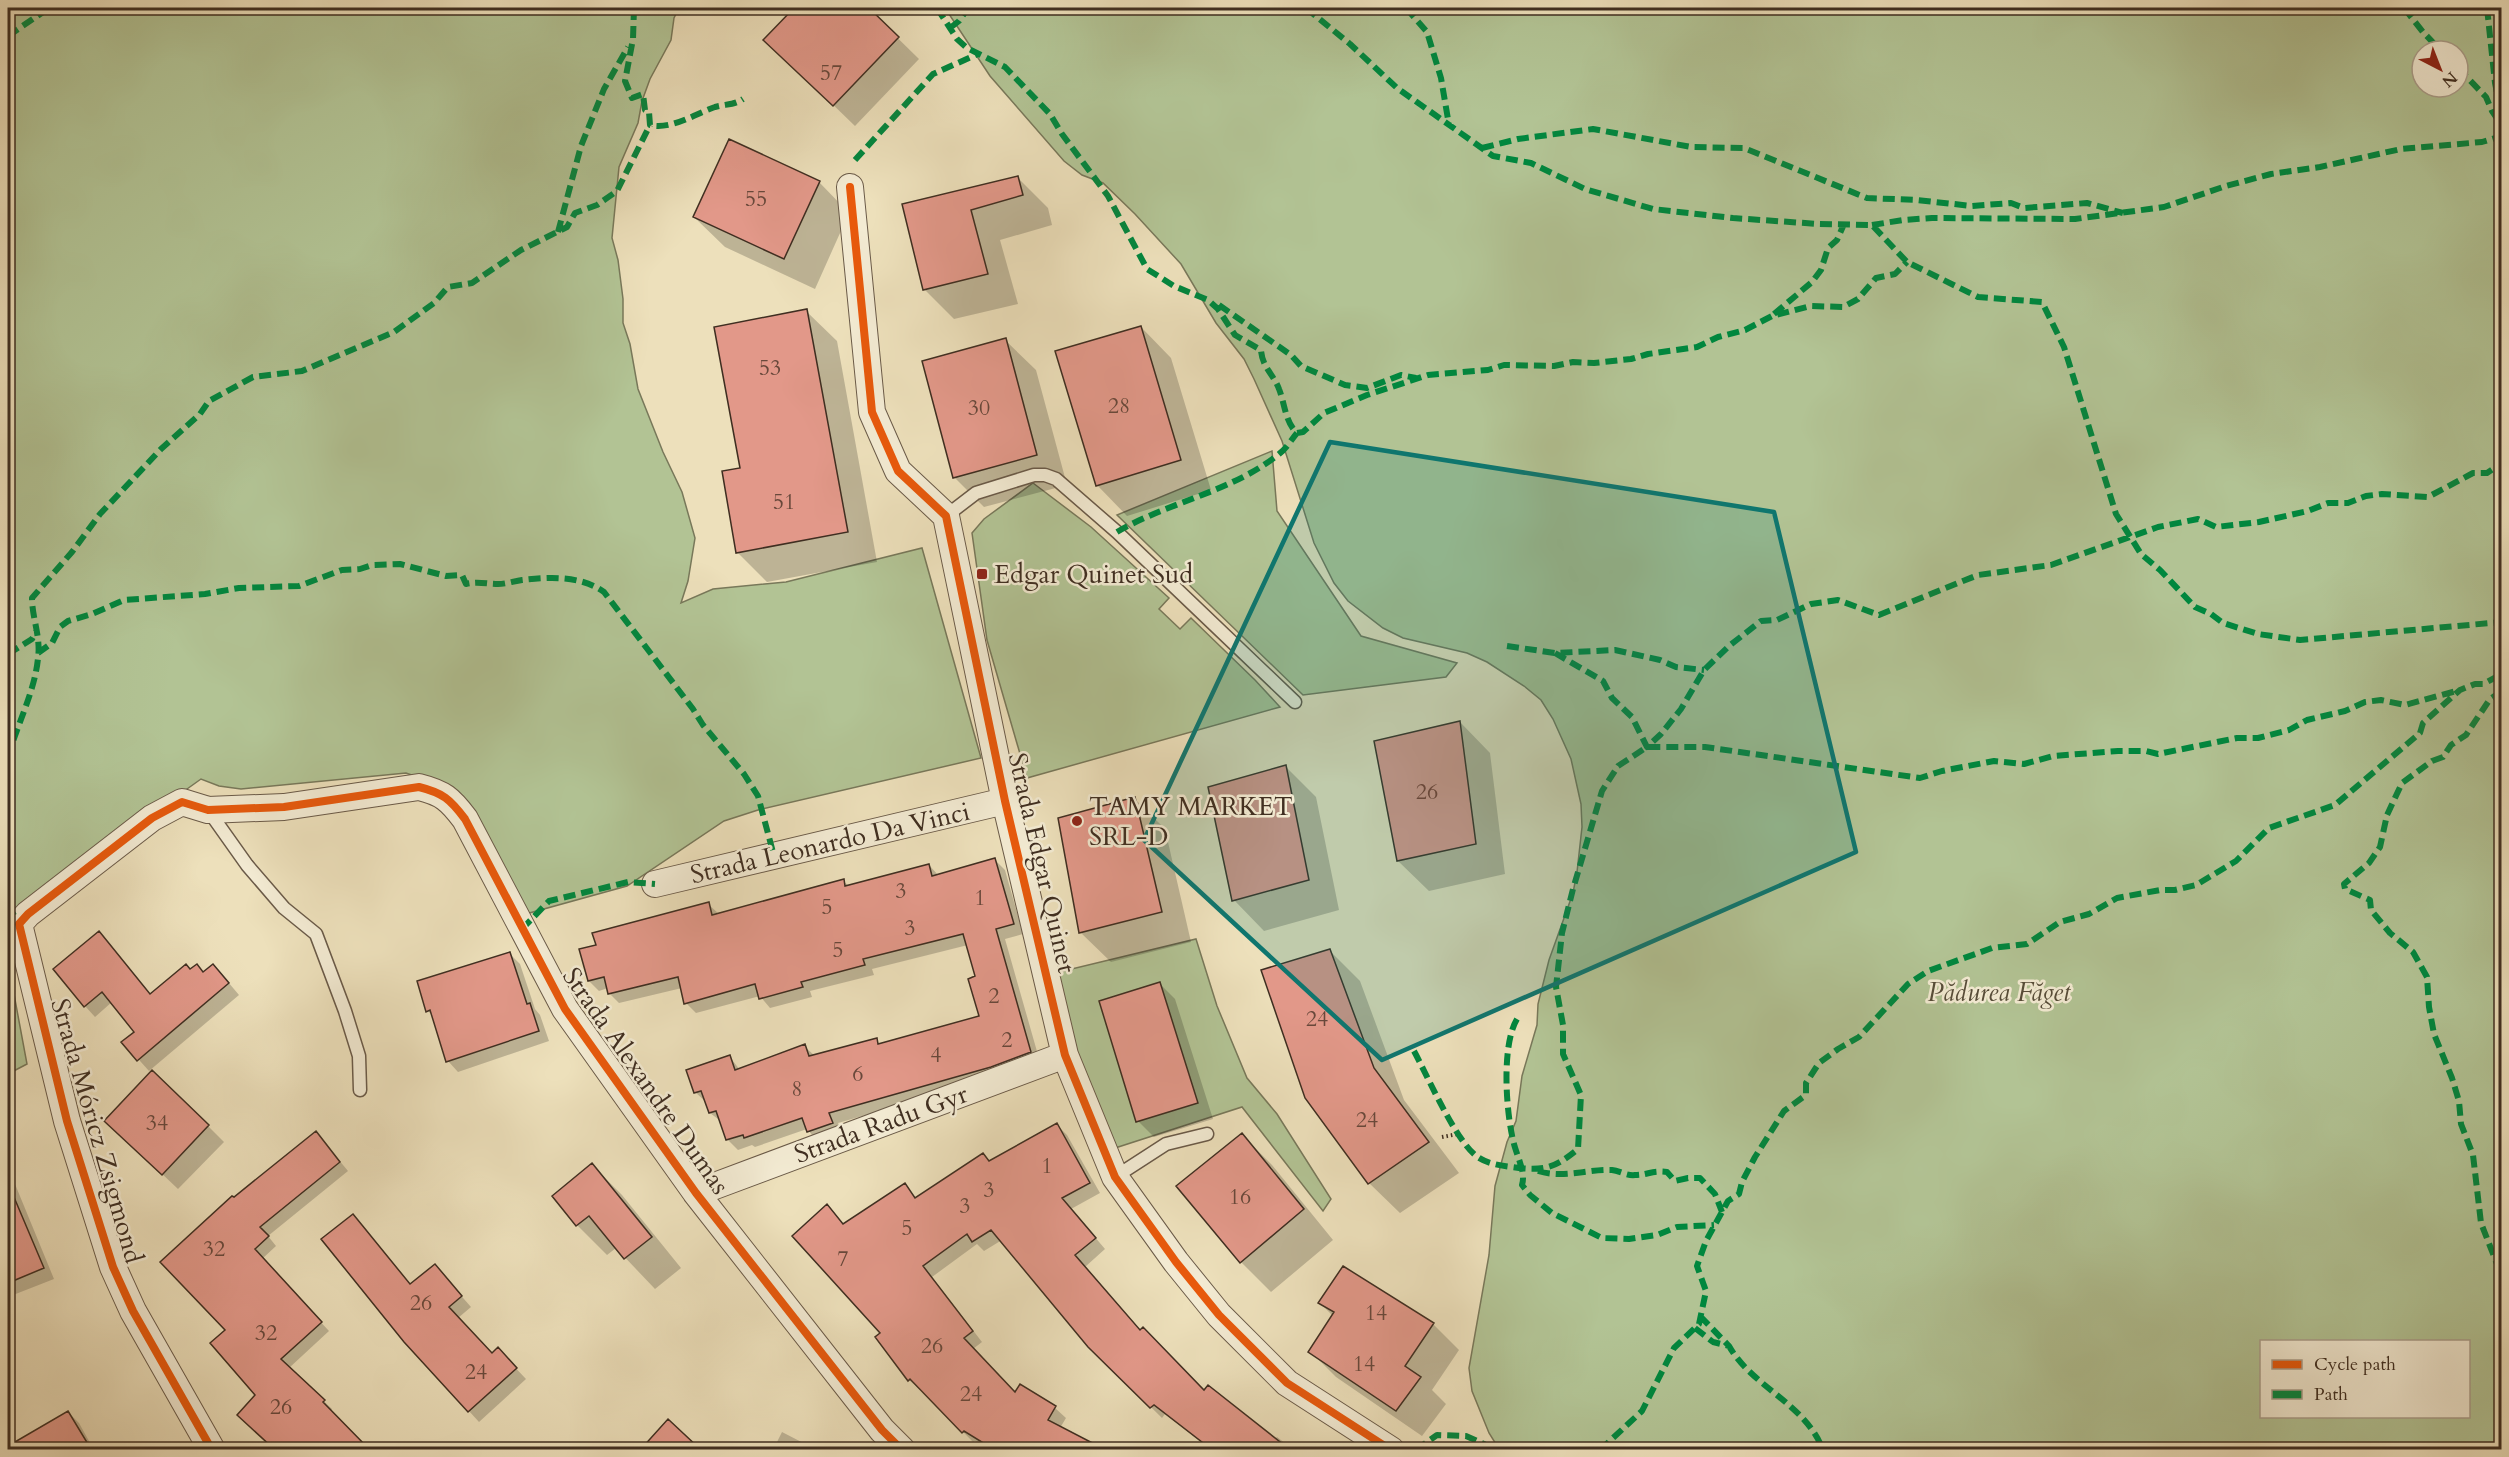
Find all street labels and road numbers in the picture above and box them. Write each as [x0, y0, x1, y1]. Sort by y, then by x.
street label: Strada Edgar Quinet [1000, 749, 1084, 977]
street label: Strada Leonardo Da Vinci [687, 794, 973, 892]
street label: Strada Alexandre Dumas [554, 961, 738, 1201]
street label: Strada Móricz Zsigmond [42, 995, 152, 1267]
street label: Strada Radu Gyr [789, 1076, 973, 1172]

